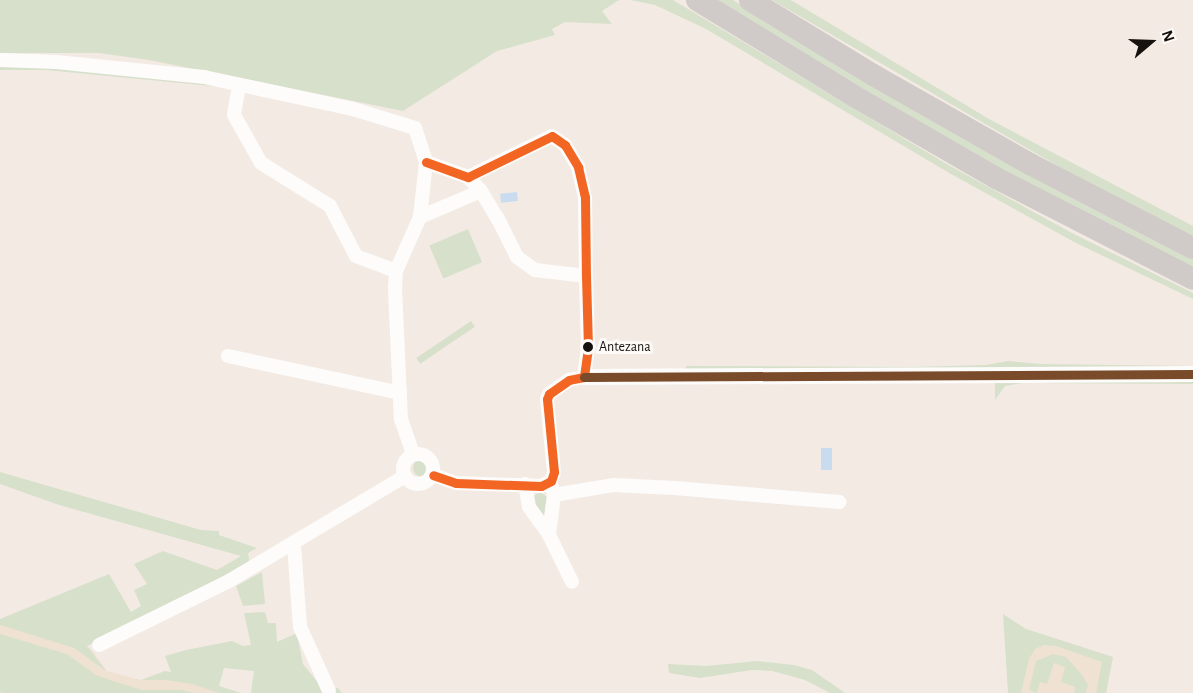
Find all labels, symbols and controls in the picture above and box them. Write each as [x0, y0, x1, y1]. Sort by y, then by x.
north arrow [1121, 12, 1181, 72]
text: N [1159, 28, 1177, 44]
place label: Antezana [599, 339, 651, 355]
marker: Antezana [582, 341, 594, 353]

